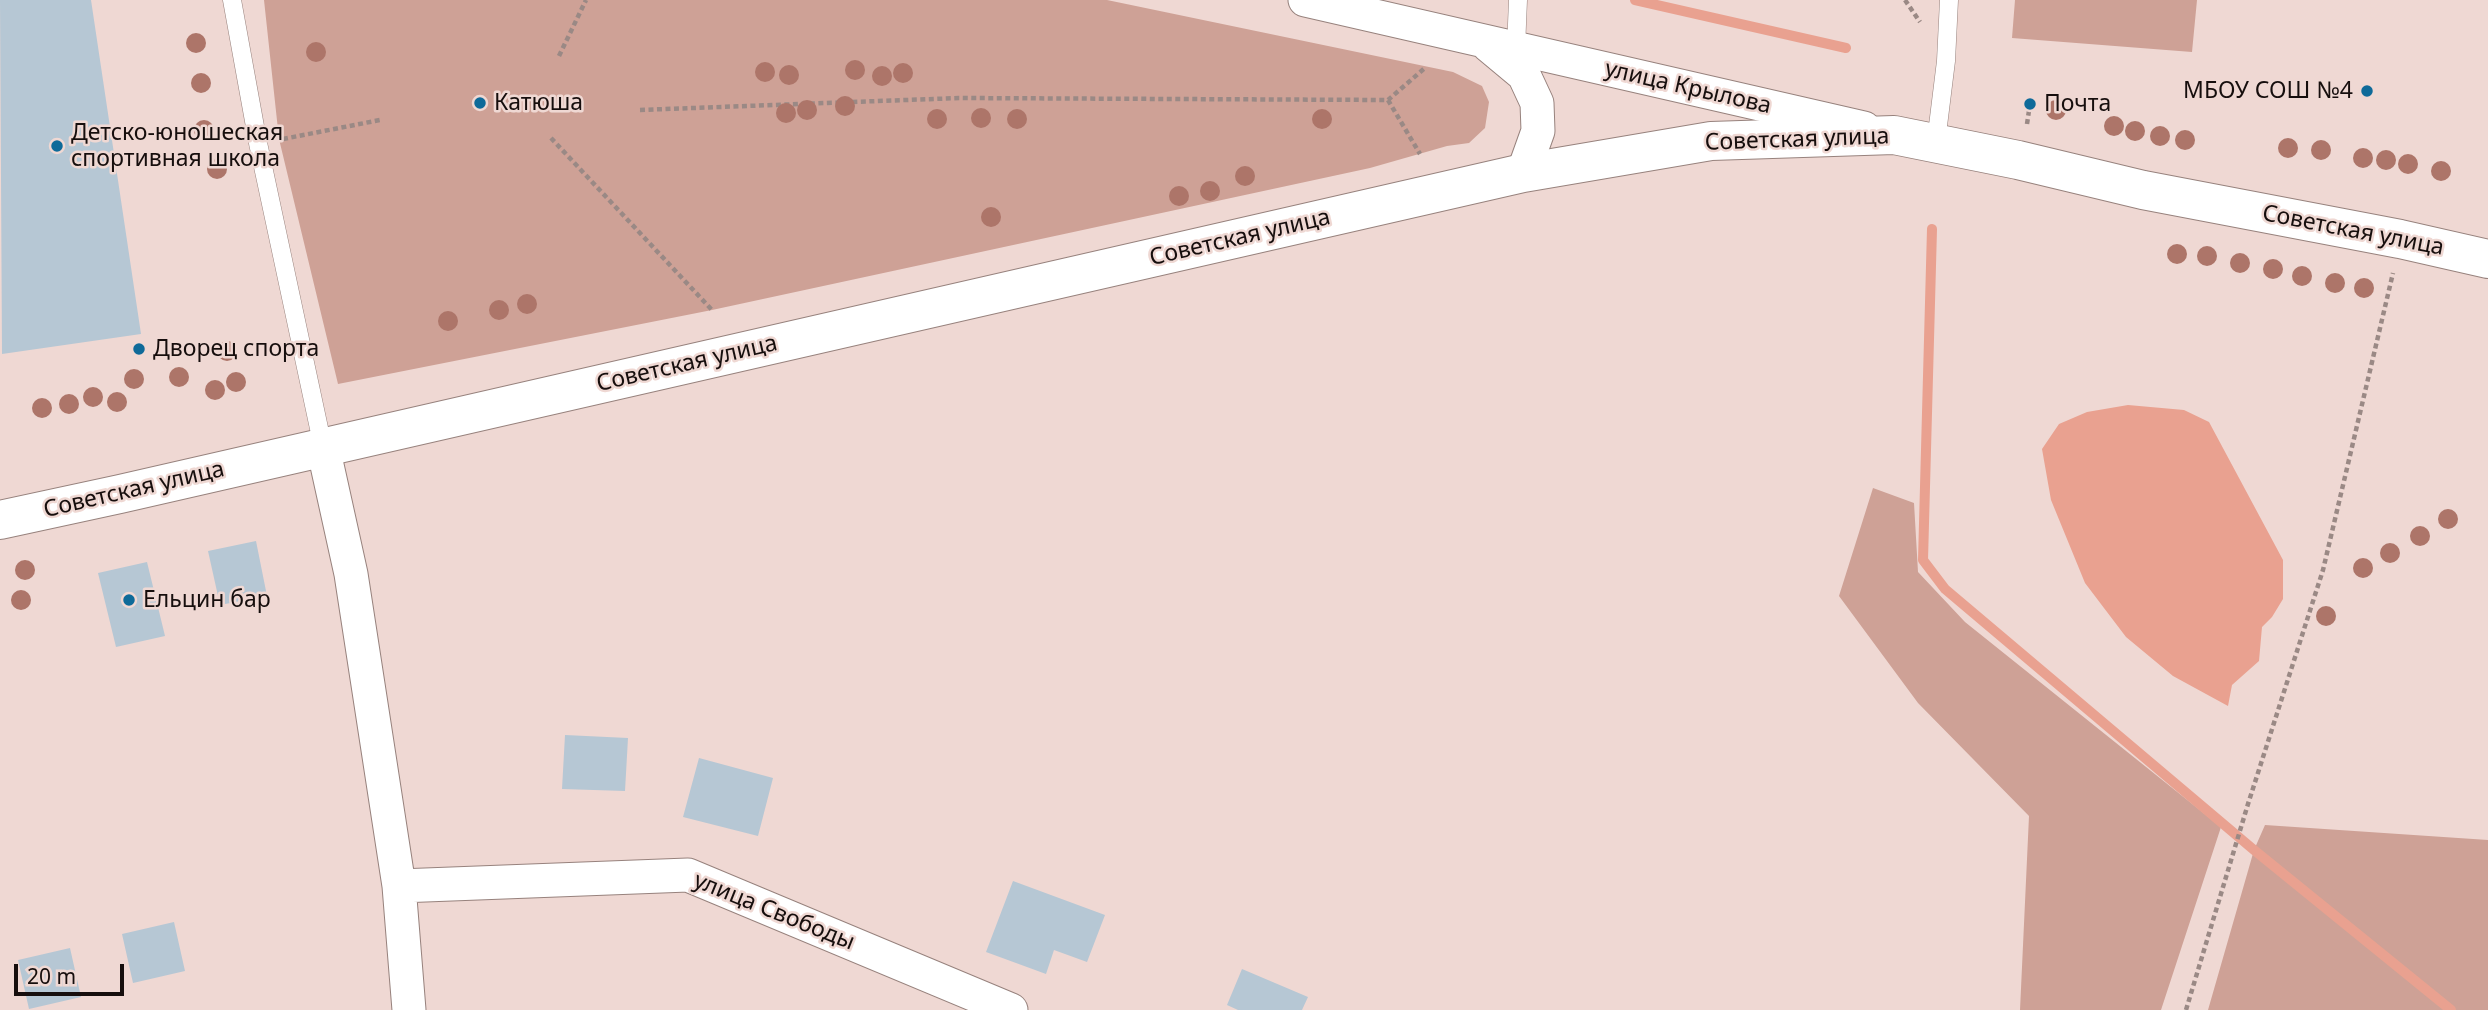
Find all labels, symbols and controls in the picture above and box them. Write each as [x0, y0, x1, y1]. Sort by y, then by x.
street label: улица Крылова [1602, 55, 1774, 121]
place label: МБОУ СОШ №4 [2183, 77, 2353, 105]
marker: МБОУ СОШ №4 [2359, 83, 2375, 99]
place label: Катюша [494, 89, 583, 117]
place label: Почта [2044, 90, 2111, 118]
marker: Катюша [472, 95, 488, 111]
marker: Почта [2022, 96, 2038, 112]
place label: Детско-юношеская спортивная школа [71, 119, 283, 173]
street label: Советская улица [1704, 123, 1890, 157]
marker: Детско-юношеская спортивная школа [49, 138, 65, 154]
street label: Советская улица [2260, 200, 2446, 262]
street label: Советская улица [1147, 204, 1333, 272]
street label: Советская улица [594, 330, 780, 398]
place label: Дворец спорта [153, 335, 319, 363]
marker: Дворец спорта [131, 341, 147, 357]
street label: Советская улица [41, 456, 227, 524]
place label: Ельцин бар [143, 586, 271, 614]
marker: Ельцин бар [121, 592, 137, 608]
street label: улица Свободы [690, 867, 858, 957]
scale bar [18, 950, 128, 994]
text: 20 m [27, 962, 76, 990]

